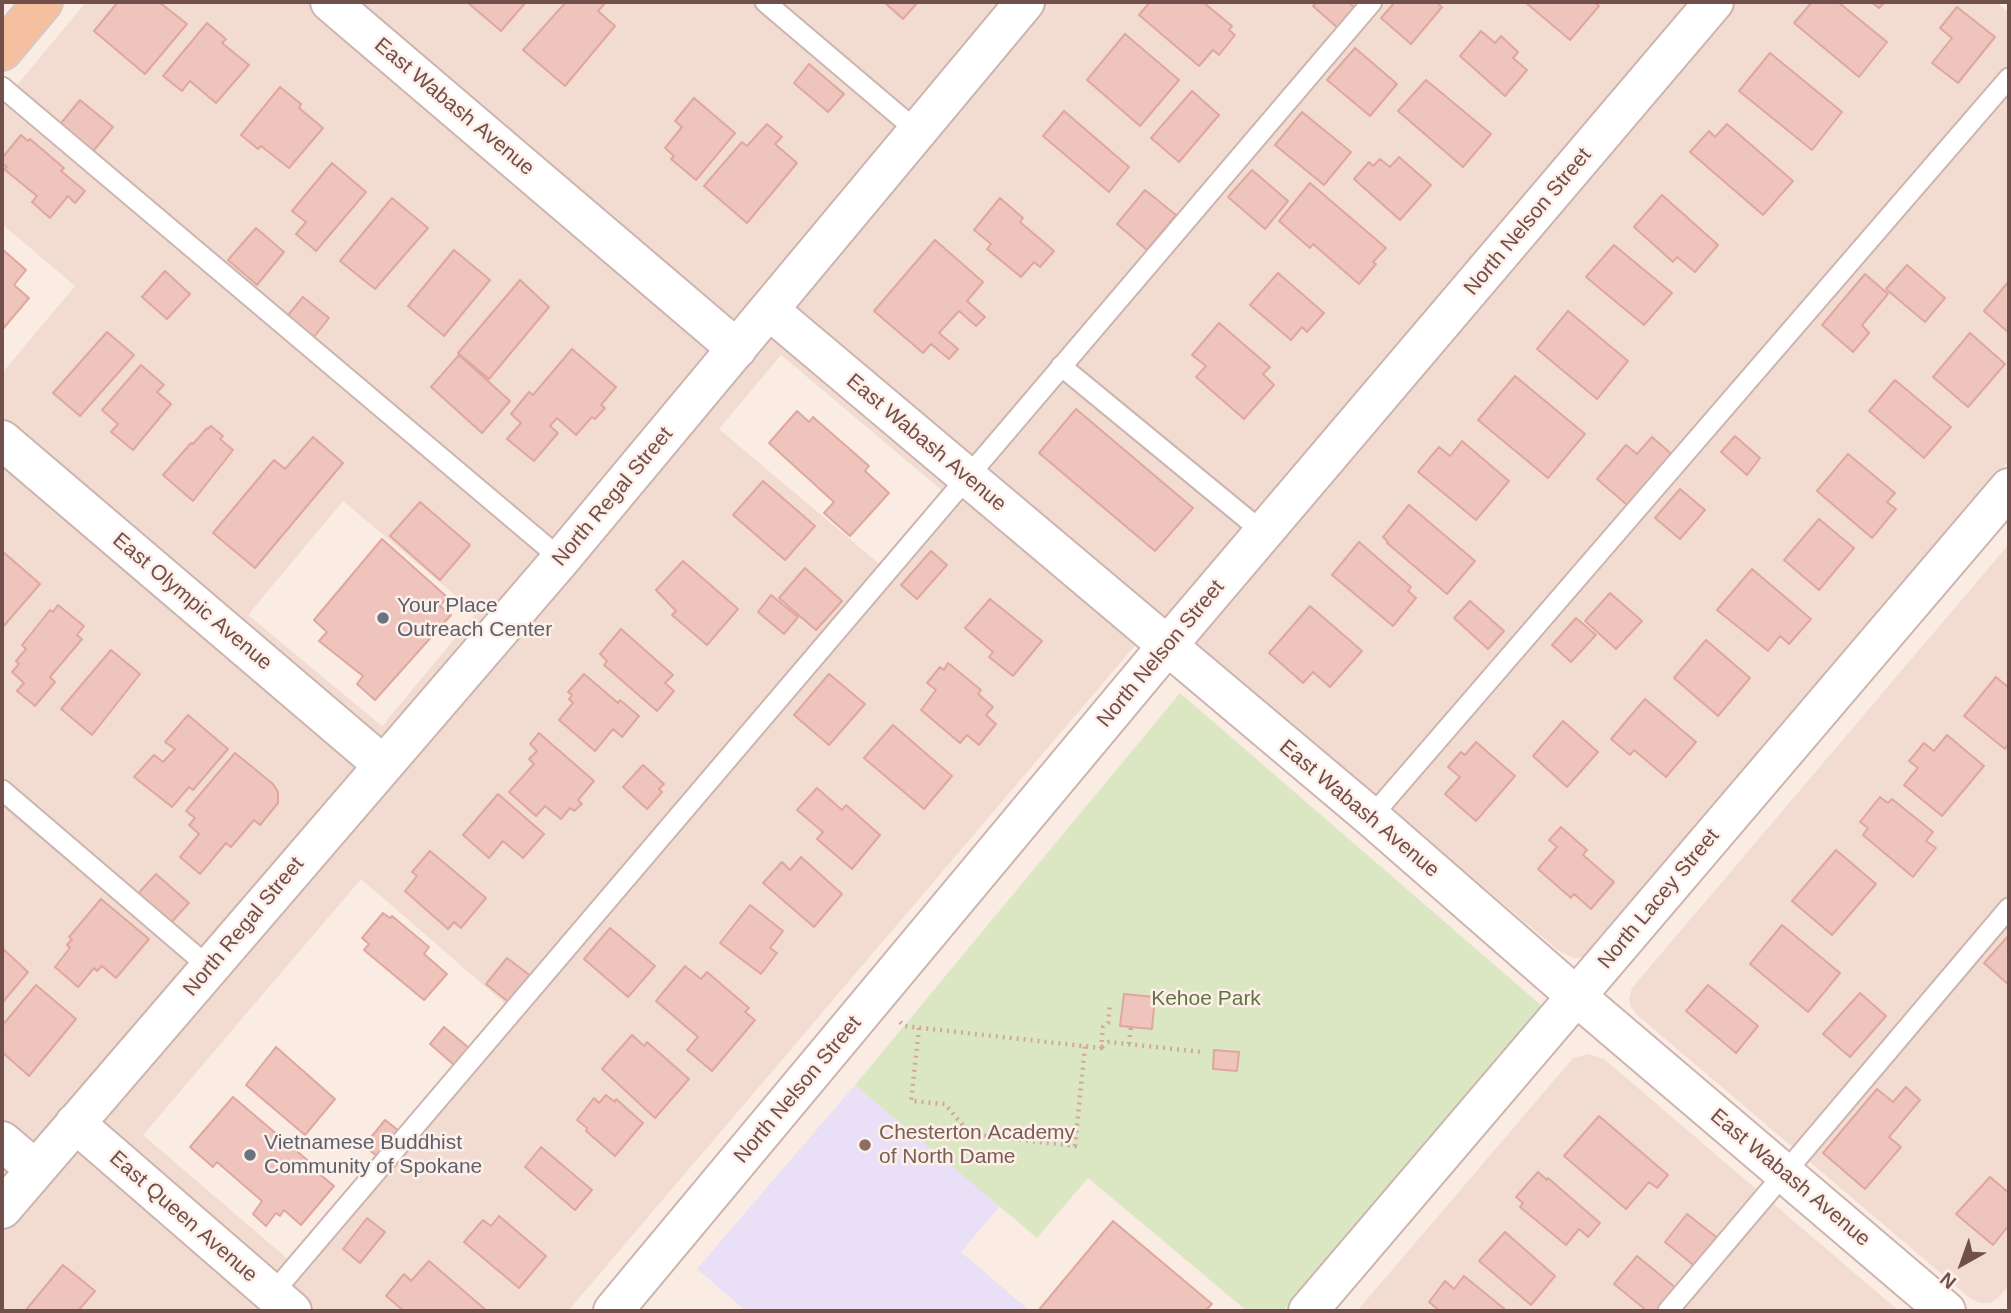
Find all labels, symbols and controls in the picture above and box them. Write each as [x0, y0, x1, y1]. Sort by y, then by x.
street label: East Wabash Avenue [369, 33, 539, 181]
street label: North Nelson Street [1459, 143, 1597, 301]
street label: East Wabash Avenue [841, 369, 1011, 517]
street label: North Regal Street [547, 422, 679, 572]
street label: East Olympic Avenue [107, 528, 277, 676]
street label: North Nelson Street [1092, 575, 1230, 733]
place label: Your Place Outreach Center [397, 593, 552, 643]
marker: Your Place Outreach Center [375, 610, 391, 626]
street label: East Wabash Avenue [1274, 735, 1444, 883]
street label: North Lacey Street [1593, 824, 1725, 974]
street label: North Regal Street [178, 852, 310, 1002]
park label: Kehoe Park [1151, 986, 1261, 1012]
street label: North Nelson Street [729, 1011, 867, 1169]
street label: East Wabash Avenue [1705, 1104, 1875, 1252]
place label: Chesterton Academy of North Dame [879, 1120, 1075, 1170]
place label: Vietnamese Buddhist Community of Spokane [264, 1130, 482, 1180]
marker: Chesterton Academy of North Dame [857, 1137, 873, 1153]
street label: East Queen Avenue [104, 1146, 262, 1288]
marker: Vietnamese Buddhist Community of Spokane [242, 1147, 258, 1163]
north arrow [1927, 1229, 1997, 1299]
text: N [1936, 1268, 1960, 1293]

